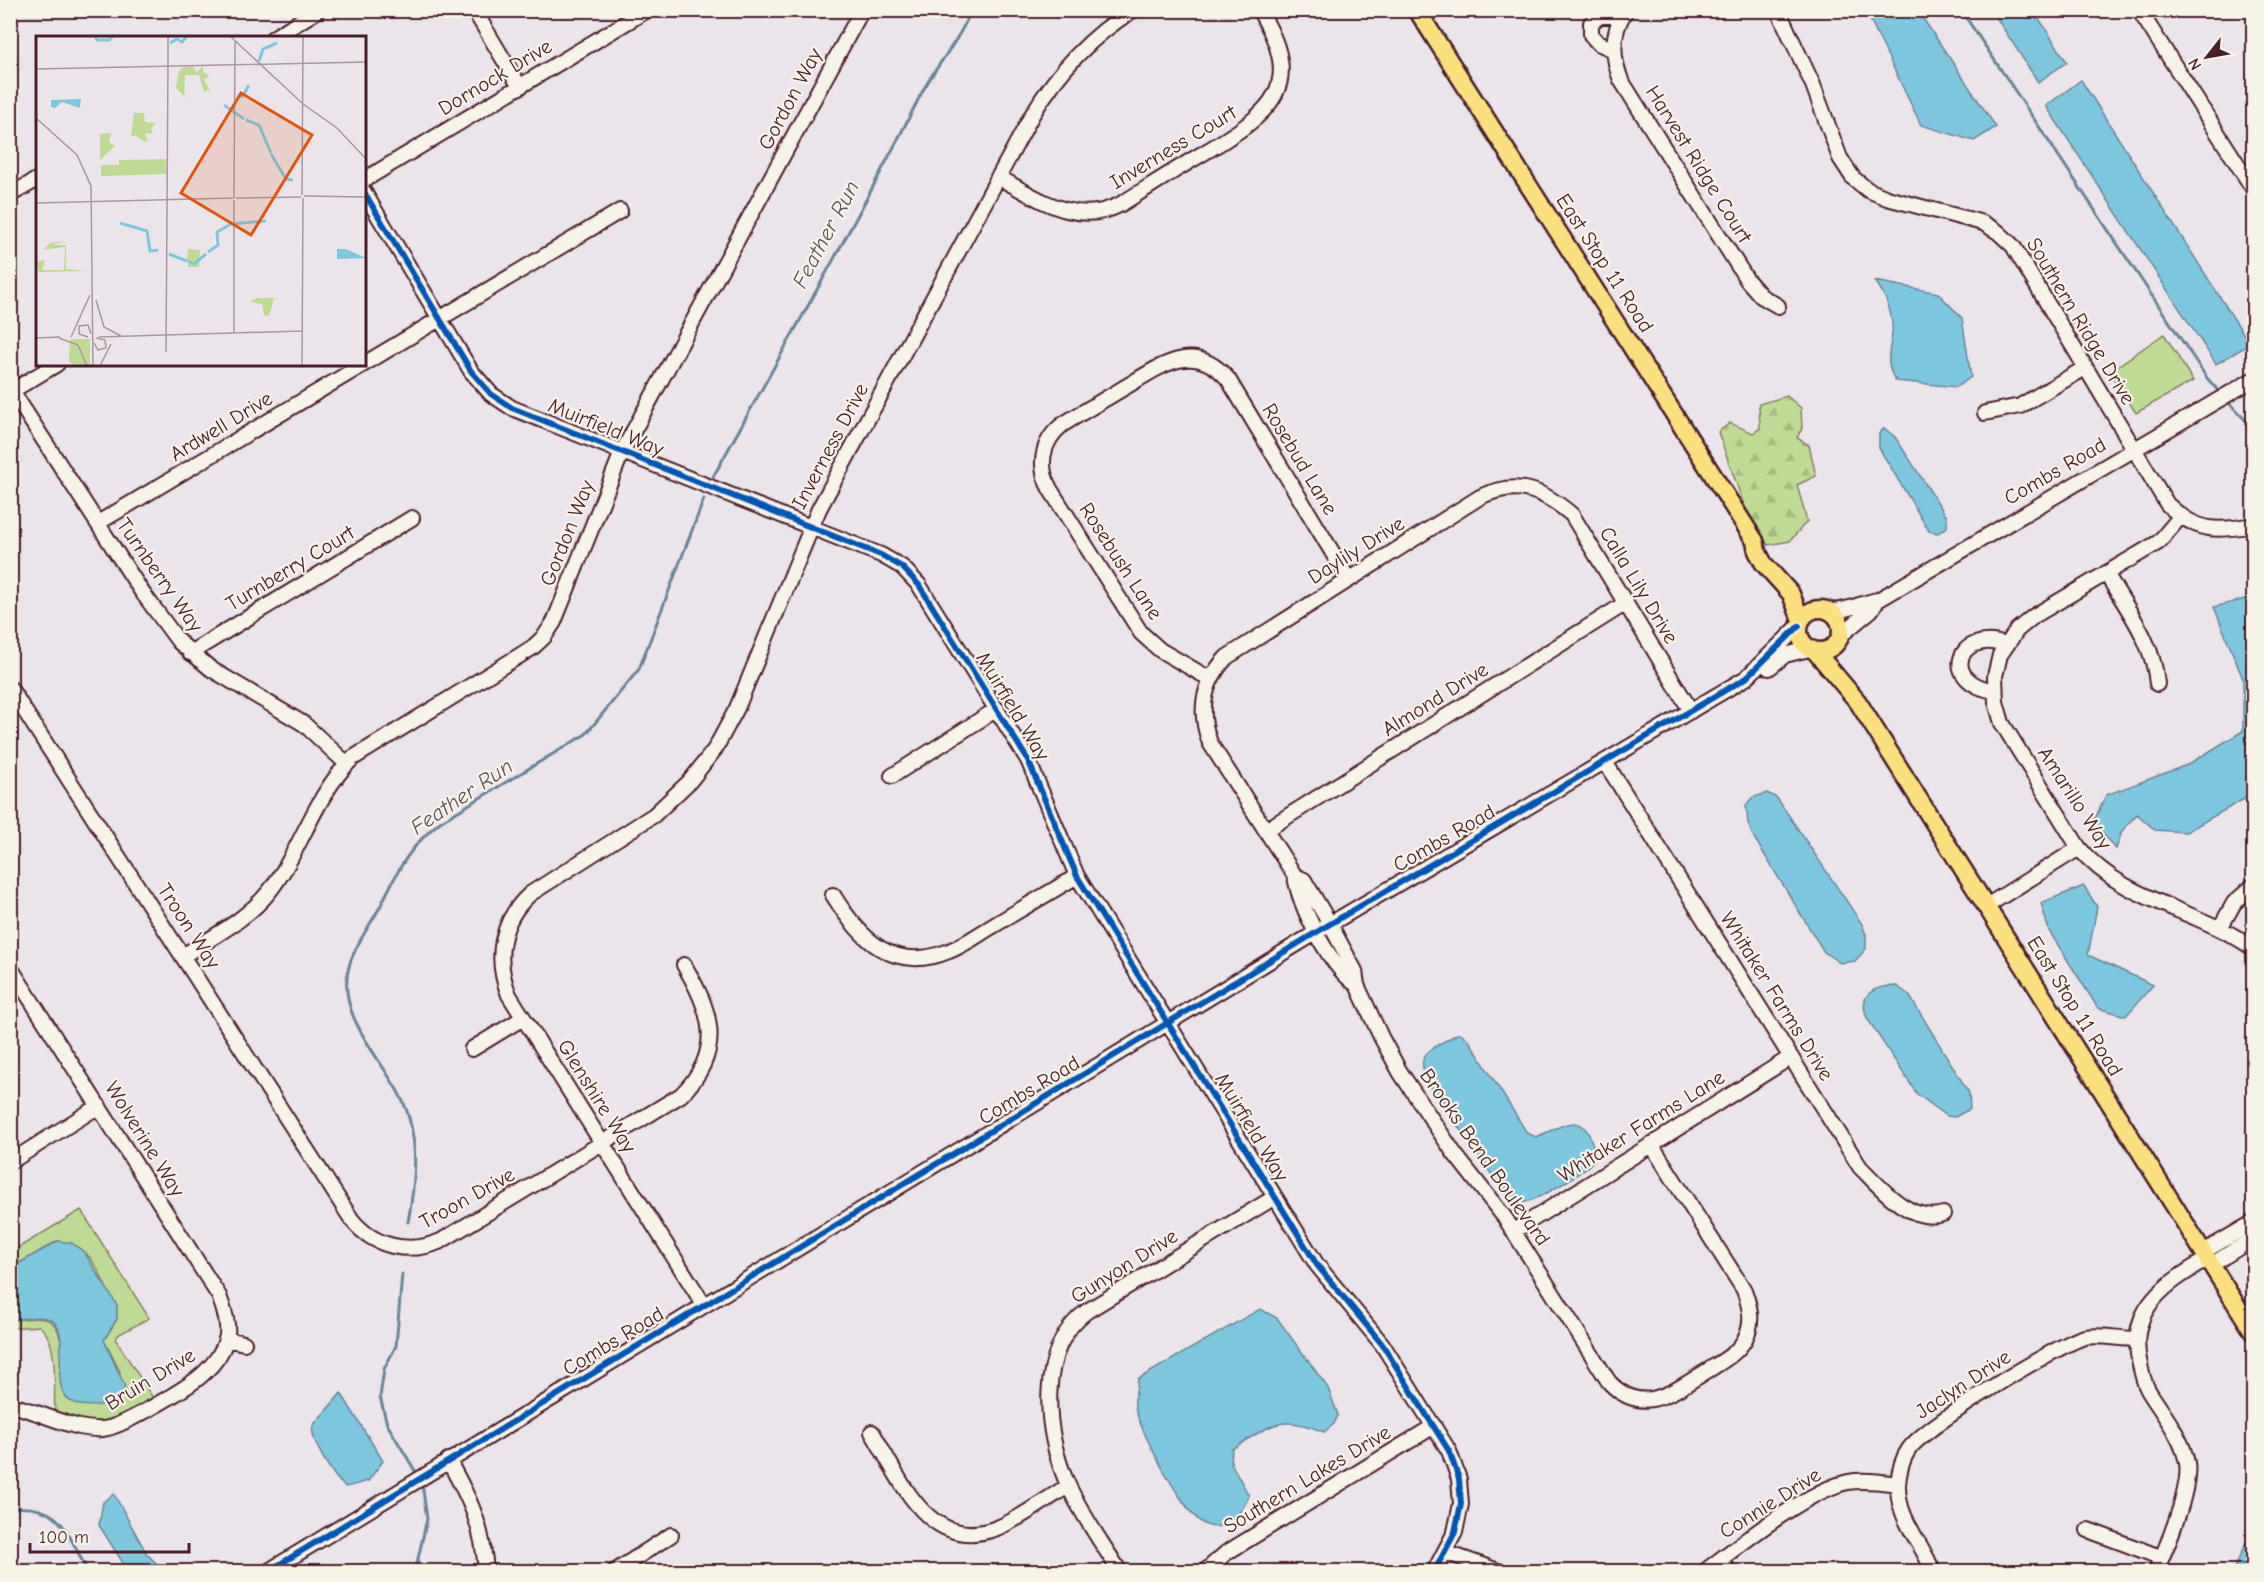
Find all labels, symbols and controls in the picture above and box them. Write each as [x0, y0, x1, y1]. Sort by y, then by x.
north arrow [2177, 27, 2237, 87]
street label: Dornock Drive [434, 34, 556, 120]
inset map [36, 36, 366, 366]
street label: Gordon Way [753, 44, 827, 154]
text: N [2185, 55, 2205, 73]
street label: Harvest Ridge Court [1641, 81, 1758, 248]
street label: Inverness Court [1106, 99, 1241, 194]
water label: Feather Run [787, 176, 865, 293]
street label: East Stop 11 Road [1551, 189, 1659, 337]
street label: Southern Ridge Drive [2022, 233, 2140, 409]
street label: Inverness Drive [787, 379, 873, 513]
street label: Ardwell Drive [165, 386, 277, 466]
street label: Muirfield Way [545, 393, 668, 461]
street label: Rosebud Lane [1257, 399, 1343, 519]
street label: Combs Road [2000, 432, 2110, 510]
street label: Gordon Way [535, 476, 599, 589]
street label: Rosebush Lane [1074, 498, 1168, 624]
street label: Daylily Drive [1303, 511, 1409, 589]
street label: Turnberry Way [112, 513, 208, 637]
street label: Turnberry Court [221, 520, 359, 616]
street label: Calla Lily Drive [1595, 522, 1683, 648]
street label: Muirfield Way [971, 647, 1055, 765]
street label: Almond Drive [1378, 657, 1492, 741]
street label: Amarillo Way [2033, 742, 2117, 854]
water label: Feather Run [405, 753, 518, 841]
street label: Combs Road [1389, 799, 1499, 877]
street label: Troon Way [153, 879, 226, 974]
street label: Whitaker Farms Drive [1715, 907, 1839, 1085]
street label: East Stop 11 Road [2022, 932, 2128, 1080]
street label: Glenshire Way [553, 1035, 642, 1158]
street label: Combs Road [974, 1050, 1084, 1130]
street label: Brooks Bend Boulevard [1415, 1064, 1555, 1250]
street label: Whitaker Farms Lane [1553, 1065, 1729, 1187]
street label: Muirfield Way [1210, 1068, 1294, 1186]
street label: Wolverine Way [100, 1077, 190, 1202]
street label: Troon Drive [415, 1162, 519, 1234]
street label: Gunyon Drive [1066, 1224, 1182, 1308]
street label: Combs Road [558, 1301, 668, 1381]
street label: Bruin Drive [101, 1343, 199, 1415]
street label: Jaclyn Drive [1911, 1344, 2015, 1424]
street label: Southern Lakes Drive [1219, 1420, 1395, 1538]
street label: Connie Drive [1715, 1462, 1825, 1544]
scale bar [30, 1516, 189, 1554]
text: 100 m [39, 1527, 89, 1548]

